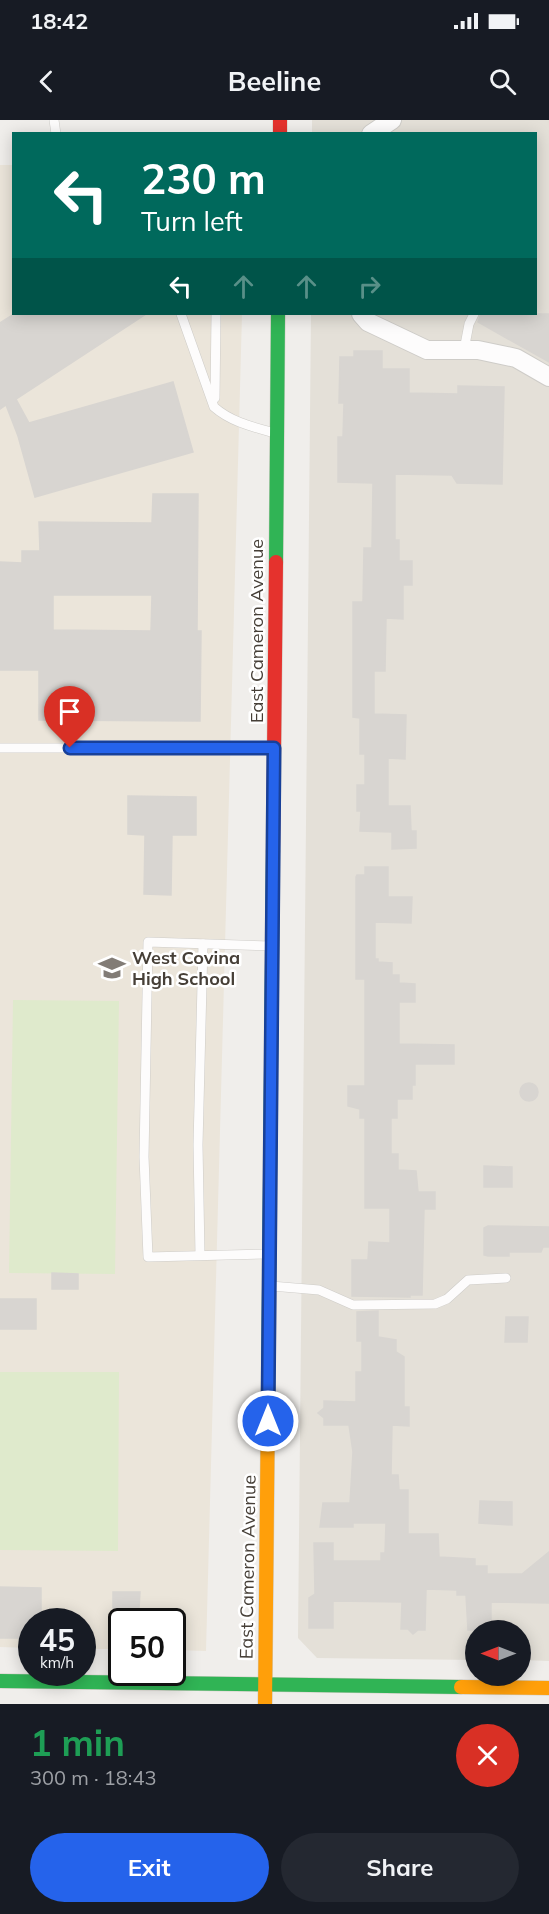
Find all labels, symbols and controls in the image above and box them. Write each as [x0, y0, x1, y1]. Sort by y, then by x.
text: 18:42 [30, 7, 88, 35]
text: Beeline [228, 64, 321, 98]
icon: back [30, 65, 63, 98]
icon: search [486, 65, 519, 98]
text: 230 m [141, 152, 266, 205]
icon: left [42, 156, 120, 234]
text: Turn left [141, 204, 243, 238]
icon: left [164, 270, 197, 303]
icon: ahead [227, 270, 260, 303]
icon: ahead [290, 270, 323, 303]
icon: right [353, 270, 386, 303]
street label: East Cameron Avenue [245, 539, 268, 723]
pin [44, 686, 95, 748]
icon: arrive [53, 695, 86, 728]
place label: West Covina High School [132, 946, 240, 990]
school or university icon: West Covina High School [97, 953, 127, 983]
position arrow [236, 1389, 300, 1453]
street label: East Cameron Avenue [234, 1475, 261, 1659]
speed limit sign: 50 [108, 1608, 186, 1686]
north arrow [465, 1620, 531, 1686]
map controls [465, 1620, 531, 1686]
text: 45 [39, 1621, 75, 1659]
text: km/h [40, 1653, 74, 1672]
text: 1 min [30, 1720, 125, 1765]
button: close [456, 1724, 519, 1787]
text: 300 m · 18:43 [30, 1765, 156, 1790]
button: Exit [30, 1833, 269, 1902]
button: Share [281, 1833, 519, 1902]

